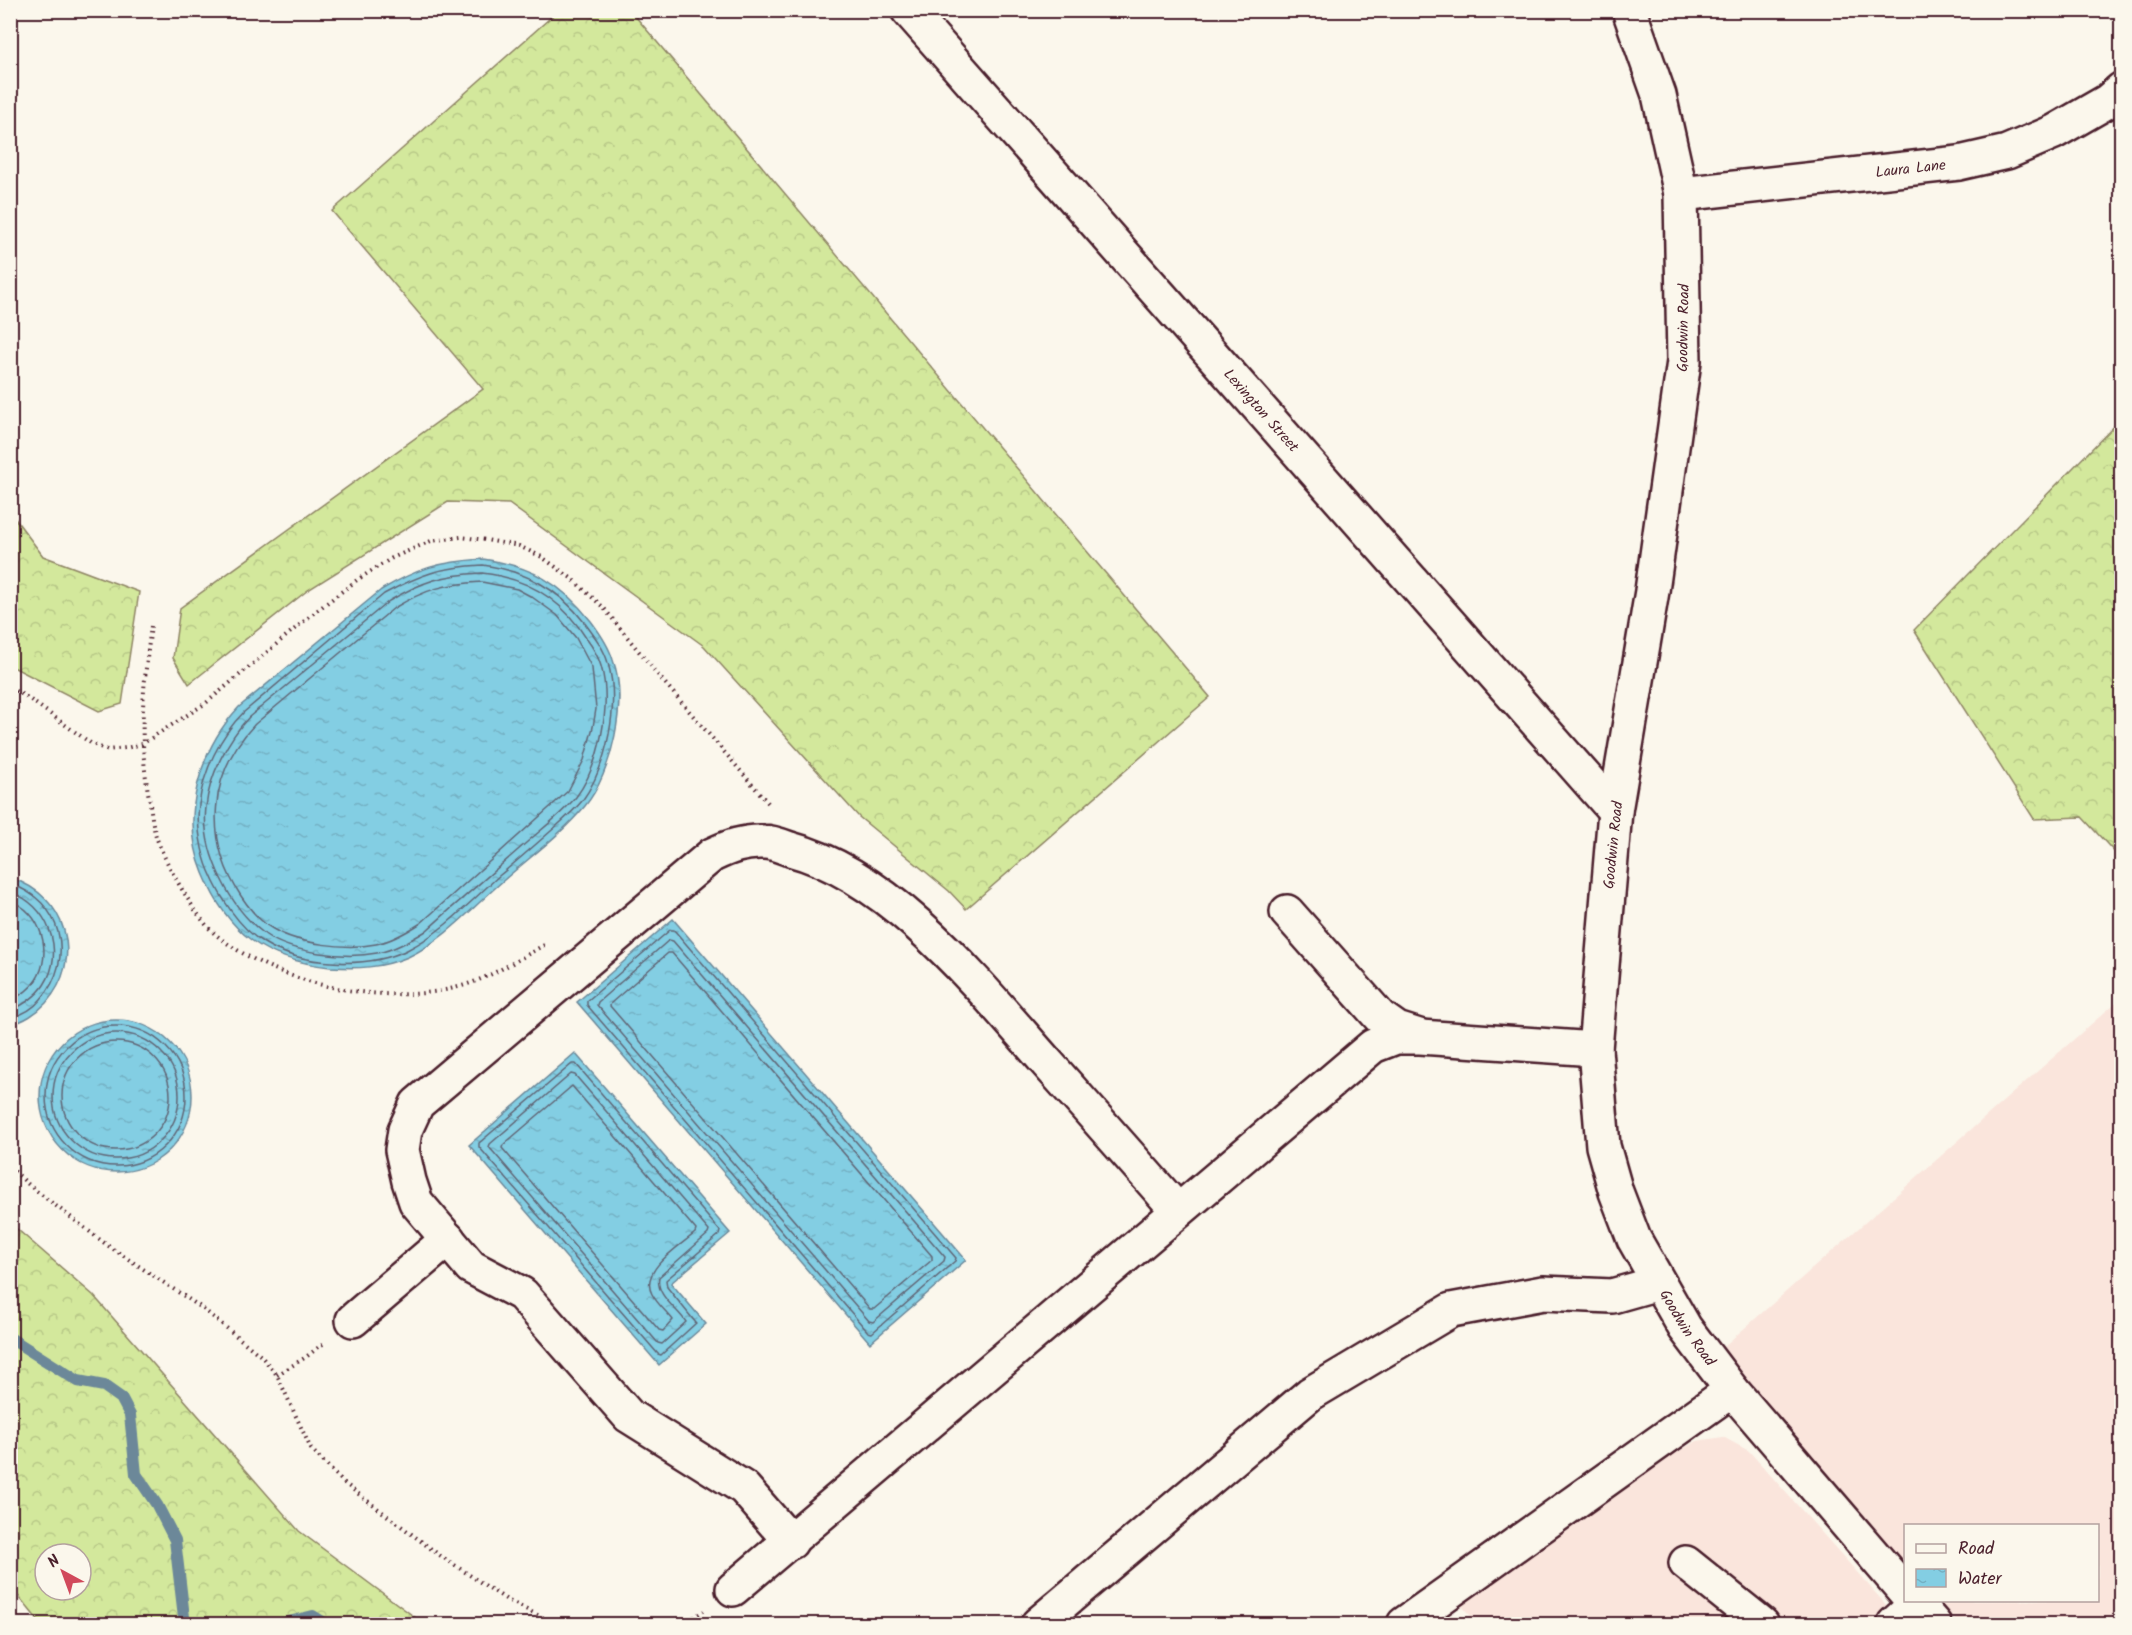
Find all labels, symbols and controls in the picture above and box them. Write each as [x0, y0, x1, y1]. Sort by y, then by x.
street label: Laura Lane [1874, 154, 1947, 185]
street label: Goodwin Road [1671, 283, 1697, 372]
street label: Lexington Street [1217, 364, 1304, 458]
street label: Goodwin Road [1597, 800, 1631, 890]
street label: Goodwin Road [1652, 1285, 1721, 1372]
legend [1904, 1524, 2099, 1602]
text: Road [1958, 1535, 1995, 1564]
north arrow [33, 1542, 93, 1602]
text: N [42, 1549, 66, 1575]
text: Water [1958, 1565, 2003, 1594]

